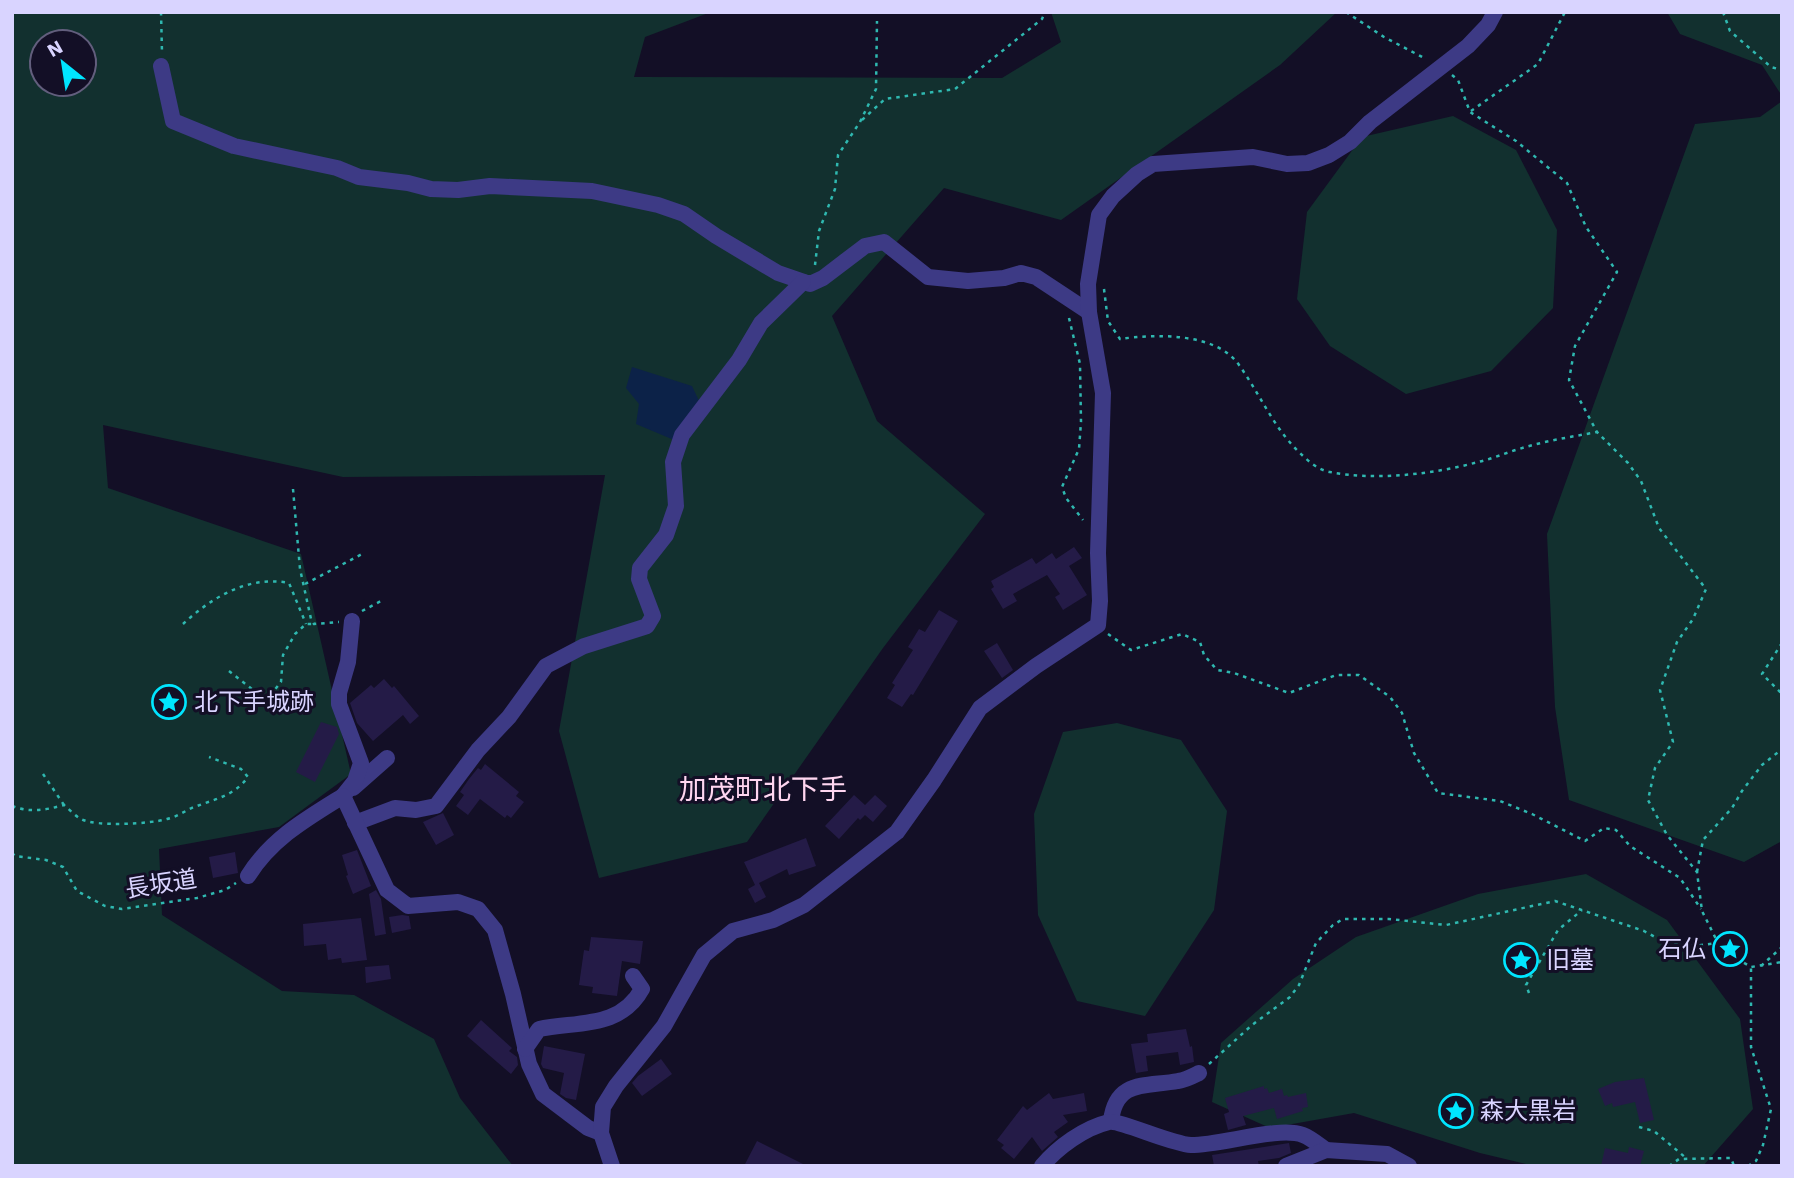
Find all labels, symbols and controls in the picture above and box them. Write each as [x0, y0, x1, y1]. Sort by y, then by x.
north arrow [28, 28, 98, 98]
text: N [43, 35, 67, 62]
place icon: 北下手城跡 [150, 683, 188, 721]
place label: 北下手城跡 [194, 688, 314, 716]
district label: 加茂町北下手 [679, 773, 847, 806]
street label: 長坂道 [123, 865, 199, 903]
place icon: 石仏 [1711, 930, 1749, 968]
place label: 石仏 [1658, 935, 1706, 963]
place icon: 旧墓 [1502, 941, 1540, 979]
place label: 旧墓 [1546, 946, 1594, 974]
place icon: 森大黒岩 [1437, 1092, 1475, 1130]
place label: 森大黒岩 [1480, 1097, 1576, 1125]

